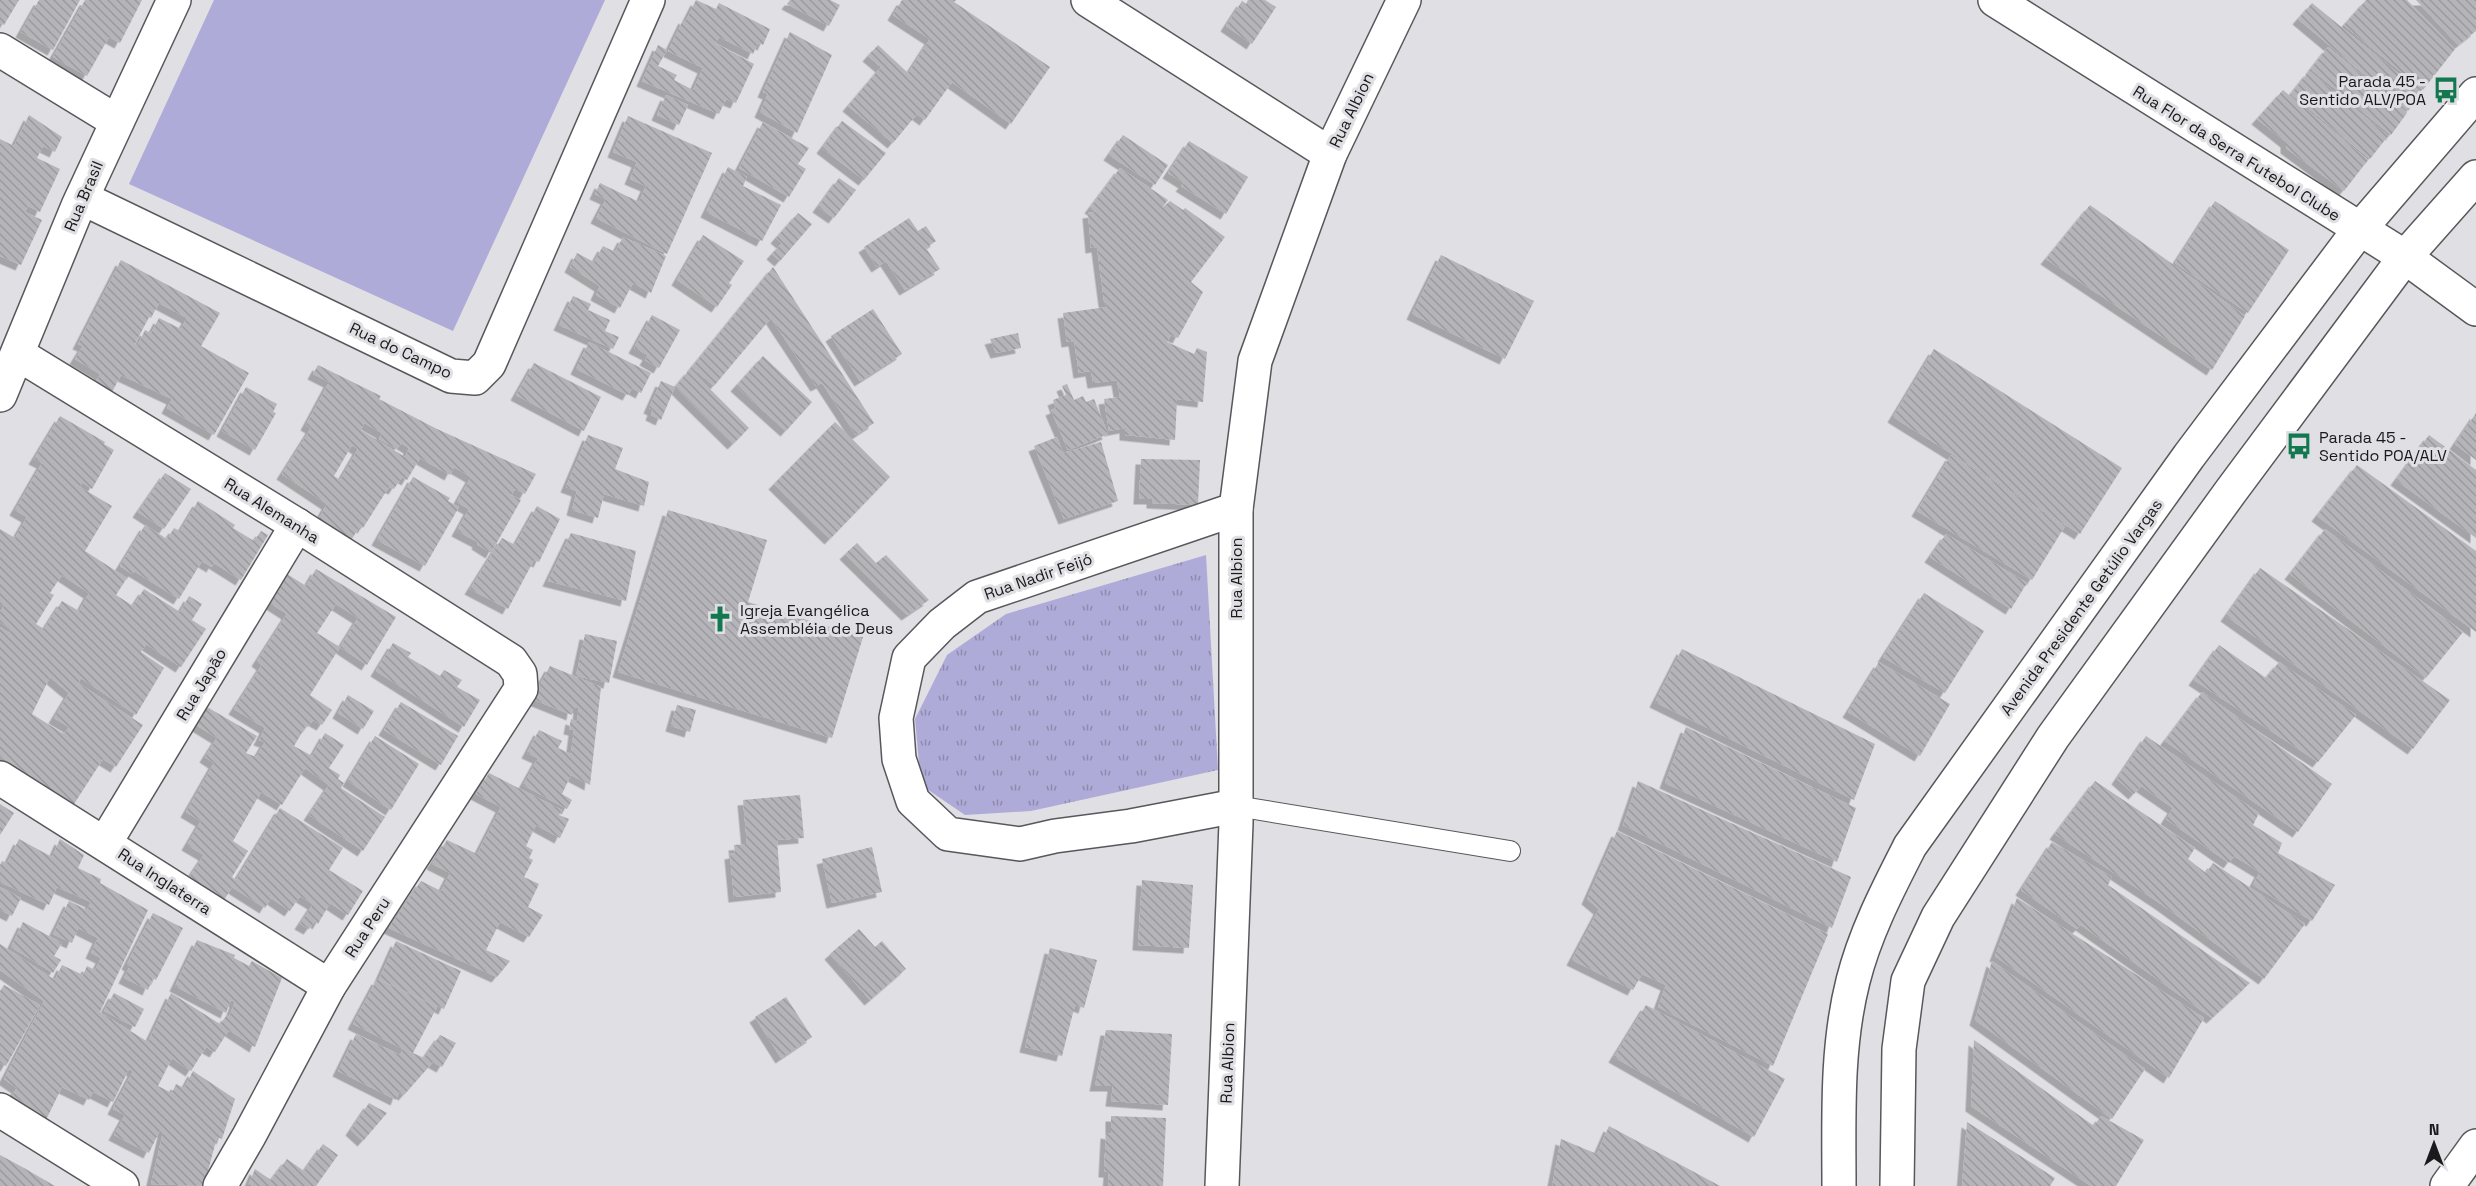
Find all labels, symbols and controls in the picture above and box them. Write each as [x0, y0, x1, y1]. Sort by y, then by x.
street label: Rua Albion [1324, 69, 1379, 151]
place label: Parada 45 - Sentido ALV/POA [2299, 71, 2426, 110]
bus stop icon: Parada 45 - Sentido ALV/POA [2431, 75, 2461, 105]
street label: Rua Flor da Serra Futebol Clube [2129, 81, 2344, 226]
street label: Rua Brasil [59, 158, 108, 235]
street label: Rua do Campo [346, 317, 455, 383]
place label: Parada 45 - Sentido POA/ALV [2319, 427, 2447, 466]
bus stop icon: Parada 45 - Sentido POA/ALV [2284, 431, 2314, 461]
street label: Rua Alemanha [220, 473, 323, 548]
street label: Avenida Presidente Getúlio Vargas [1996, 495, 2167, 720]
street label: Rua Albion [1226, 538, 1247, 618]
street label: Rua Nadir Feijó [981, 548, 1095, 605]
place label: Igreja Evangélica Assembléia de Deus [740, 600, 893, 639]
church icon: Igreja Evangélica Assembléia de Deus [705, 604, 735, 634]
street label: Rua Japão [172, 644, 231, 724]
street label: Rua Inglaterra [114, 843, 215, 919]
street label: Rua Peru [340, 893, 395, 961]
street label: Rua Albion [1216, 1022, 1239, 1104]
north arrow [2404, 1114, 2464, 1174]
text: N [2429, 1119, 2439, 1140]

